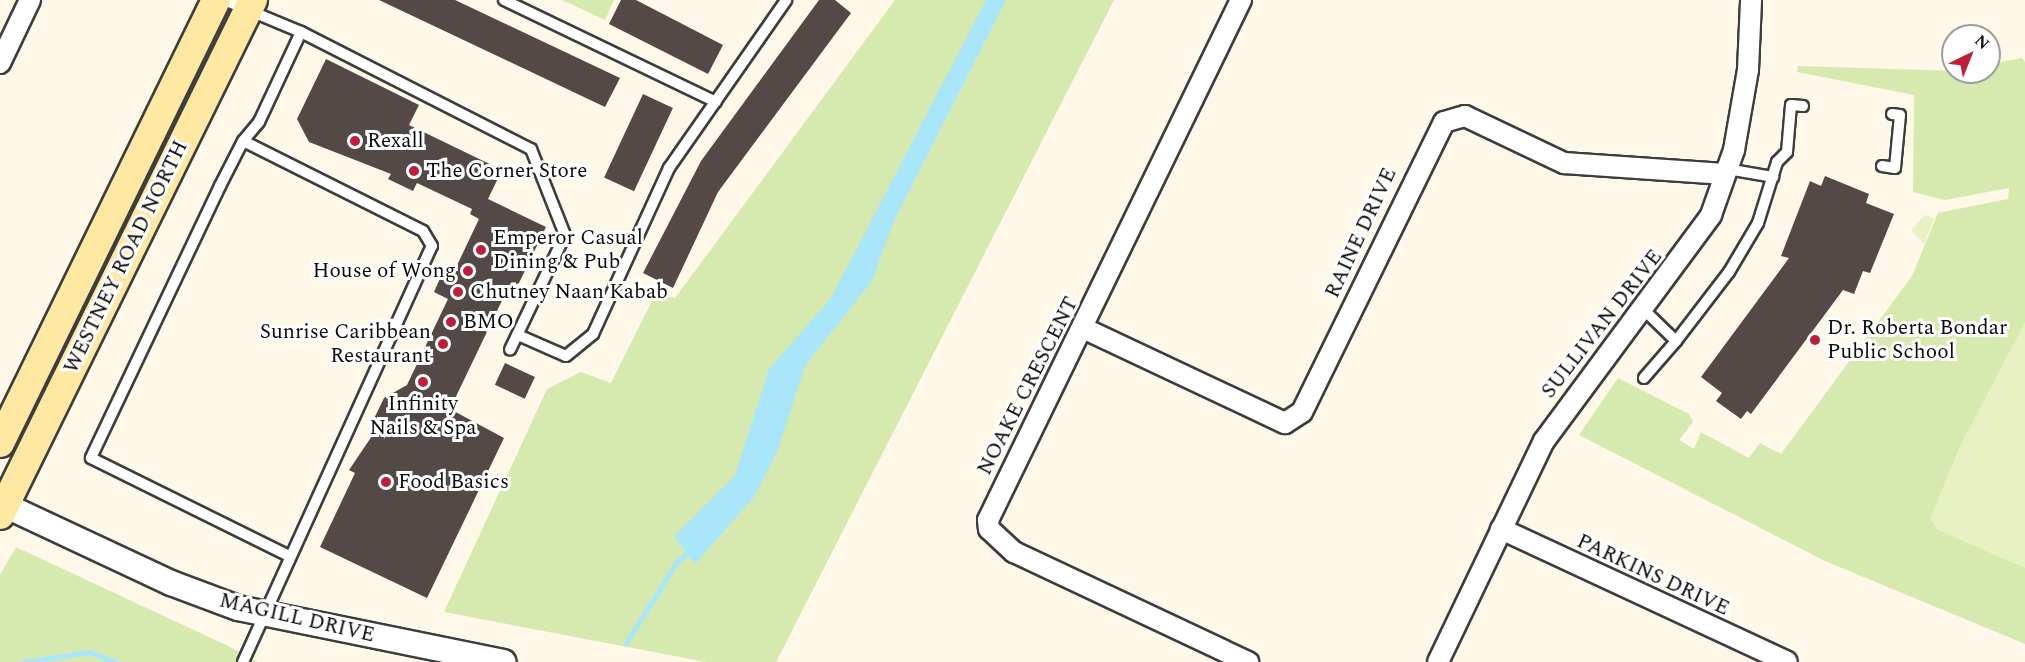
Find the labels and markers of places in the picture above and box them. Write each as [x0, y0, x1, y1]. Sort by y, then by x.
place label: Rexall [367, 128, 424, 154]
marker: Rexall [348, 134, 362, 148]
place label: The Corner Store [426, 158, 587, 184]
marker: The Corner Store [407, 164, 421, 178]
place label: Emperor Casual Dining & Pub [493, 225, 643, 275]
marker: Emperor Casual Dining & Pub [474, 243, 488, 257]
place label: House of Wong [313, 258, 456, 284]
marker: House of Wong [461, 264, 475, 278]
place label: Chutney Naan Kabab [470, 279, 668, 305]
marker: Chutney Naan Kabab [451, 285, 465, 299]
place label: BMO [463, 309, 514, 335]
marker: BMO [444, 315, 458, 329]
place label: Dr. Roberta Bondar Public School [1827, 315, 2007, 365]
place label: Sunrise Caribbean Restaurant [260, 319, 431, 369]
marker: Dr. Roberta Bondar Public School [1808, 333, 1822, 347]
marker: Sunrise Caribbean Restaurant [436, 337, 450, 351]
marker: Infinity Nails & Spa [416, 375, 430, 389]
place label: Infinity Nails & Spa [369, 391, 477, 441]
place label: Food Basics [398, 469, 509, 495]
marker: Food Basics [379, 475, 393, 489]

